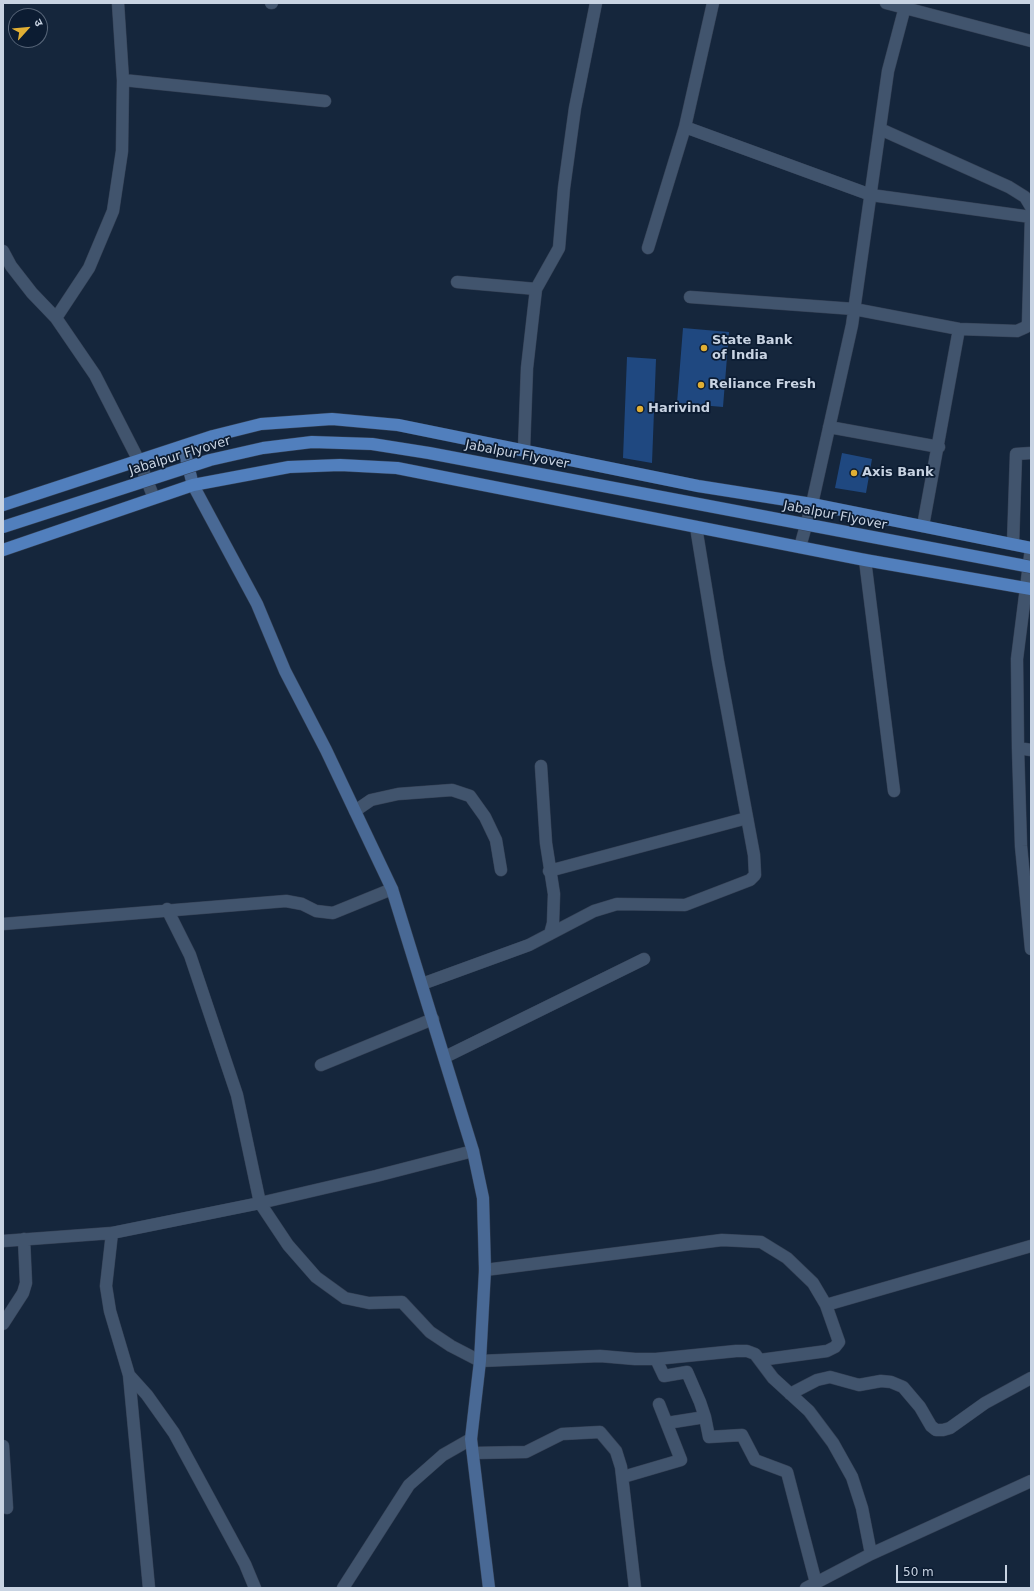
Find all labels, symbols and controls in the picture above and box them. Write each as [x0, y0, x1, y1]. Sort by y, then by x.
north arrow [8, 8, 48, 48]
text: उ [31, 17, 45, 29]
place label: State Bank of India [712, 333, 792, 364]
marker: State Bank of India [699, 343, 709, 353]
place label: Reliance Fresh [709, 377, 816, 393]
marker: Reliance Fresh [696, 380, 706, 390]
place label: Harivind [648, 401, 710, 417]
marker: Harivind [635, 404, 645, 414]
street label: Jabalpur Flyover [127, 433, 233, 479]
street label: Jabalpur Flyover [464, 437, 570, 473]
place label: Axis Bank [862, 465, 934, 481]
marker: Axis Bank [849, 468, 859, 478]
street label: Jabalpur Flyover [782, 498, 888, 534]
scale bar [898, 1557, 1009, 1583]
text: 50 m [903, 1565, 934, 1579]

